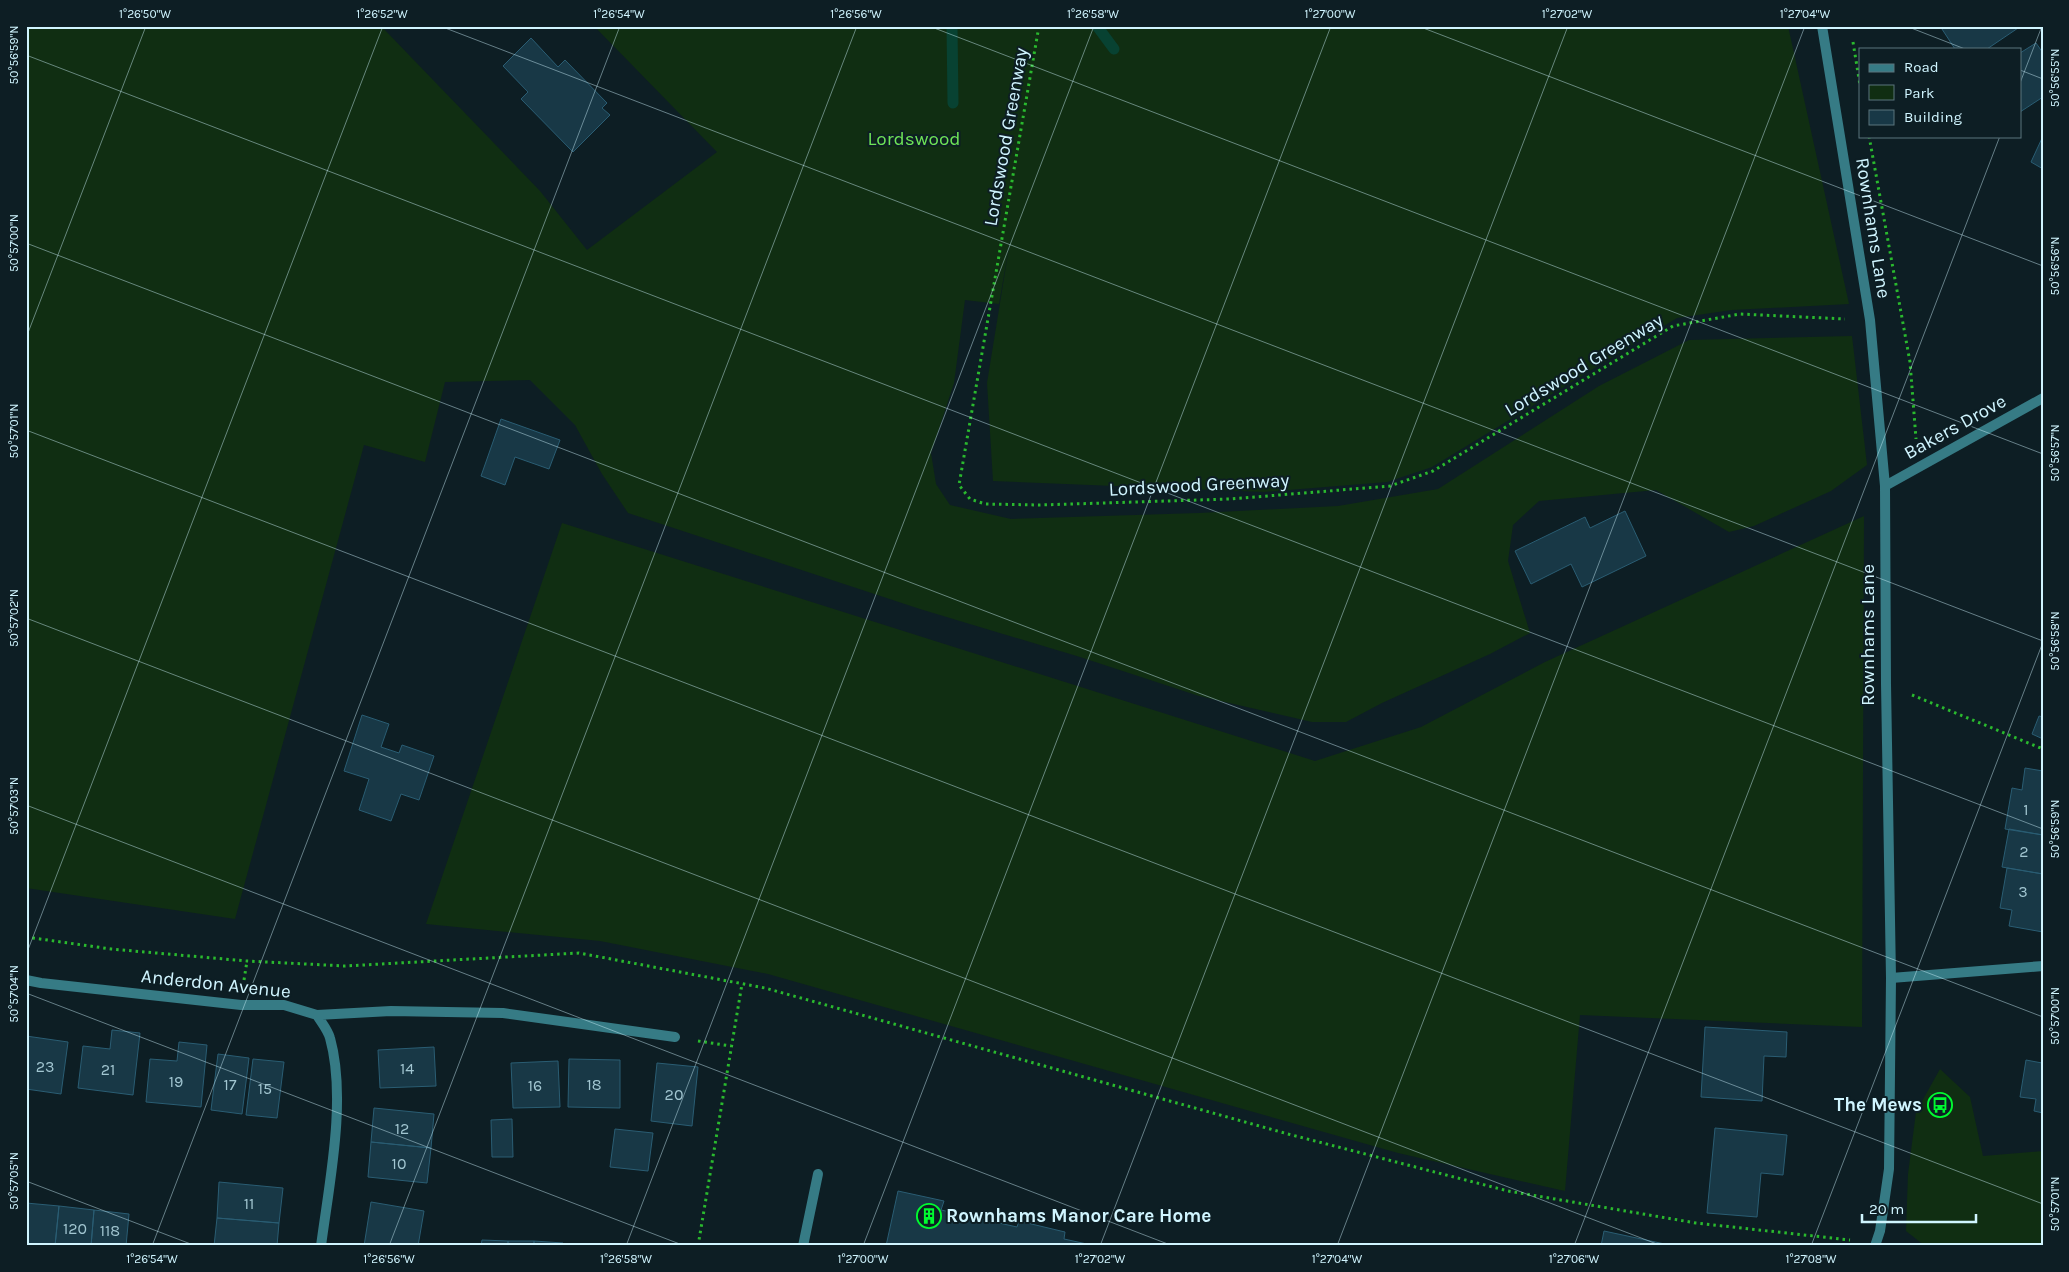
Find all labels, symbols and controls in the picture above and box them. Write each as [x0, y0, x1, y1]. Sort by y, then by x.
text: 1°26'50"W [119, 7, 171, 21]
text: 1°26'52"W [356, 7, 408, 21]
text: 1°26'54"W [593, 7, 645, 21]
text: 1°26'56"W [830, 7, 882, 21]
text: 1°26'58"W [1067, 7, 1119, 21]
text: 1°27'00"W [1305, 7, 1356, 21]
text: 1°27'02"W [1542, 7, 1593, 21]
text: 1°27'04"W [1780, 7, 1831, 21]
text: 50°56'59"N [7, 26, 21, 84]
street label: Lordswood Greenway [979, 46, 1033, 228]
legend [1859, 48, 2022, 138]
text: 50°56'55"N [2048, 49, 2062, 107]
text: Road [1904, 58, 1939, 76]
text: Park [1904, 84, 1934, 102]
text: Building [1904, 108, 1962, 126]
park label: Lordswood [867, 128, 961, 150]
street label: Rownhams Lane [1851, 156, 1895, 300]
text: 50°57'00"N [7, 214, 21, 272]
text: 50°56'56"N [2048, 237, 2062, 295]
street label: Lordswood Greenway [1501, 309, 1667, 421]
street label: Bakers Drove [1900, 390, 2010, 464]
text: 50°57'01"N [7, 404, 21, 458]
text: 50°56'57"N [2048, 424, 2062, 482]
street label: Lordswood Greenway [1108, 469, 1290, 501]
street label: Rownhams Lane [1857, 564, 1879, 706]
text: 50°57'02"N [7, 589, 21, 647]
text: 50°56'58"N [2048, 611, 2062, 671]
text: 50°57'03"N [7, 777, 21, 835]
house number: 1 [2023, 800, 2029, 819]
text: 50°56'59"N [2048, 800, 2062, 858]
house number: 2 [2019, 842, 2029, 861]
house number: 3 [2018, 882, 2028, 901]
text: 50°57'04"N [7, 965, 21, 1023]
street label: Anderdon Avenue [140, 965, 292, 1003]
text: 50°57'00"N [2048, 987, 2062, 1045]
house number: 23 [36, 1057, 54, 1076]
house number: 14 [400, 1059, 414, 1078]
house number: 21 [101, 1060, 115, 1079]
house number: 19 [169, 1072, 183, 1091]
house number: 17 [224, 1075, 237, 1094]
house number: 18 [586, 1075, 602, 1094]
house number: 16 [528, 1076, 542, 1095]
house number: 15 [258, 1079, 272, 1098]
house number: 20 [665, 1085, 683, 1104]
bus stop icon: The Mews [1927, 1092, 1953, 1118]
place label: The Mews [1834, 1094, 1922, 1116]
house number: 12 [395, 1119, 409, 1138]
text: 50°57'05"N [7, 1152, 21, 1210]
house number: 10 [392, 1154, 406, 1173]
text: 50°57'01"N [2048, 1177, 2062, 1231]
scale bar [1862, 1192, 1975, 1224]
house number: 11 [244, 1194, 254, 1213]
text: 20 m [1869, 1200, 1904, 1218]
building icon: Rownhams Manor Care Home [916, 1203, 942, 1229]
place label: Rownhams Manor Care Home [946, 1205, 1211, 1227]
house number: 120 [63, 1219, 87, 1238]
house number: 118 [100, 1221, 120, 1240]
text: 1°26'54"W [126, 1252, 178, 1266]
text: 1°26'56"W [363, 1252, 415, 1266]
text: 1°26'58"W [600, 1252, 652, 1266]
text: 1°27'00"W [838, 1252, 889, 1266]
text: 1°27'02"W [1075, 1252, 1126, 1266]
text: 1°27'04"W [1312, 1252, 1363, 1266]
text: 1°27'06"W [1549, 1252, 1600, 1266]
text: 1°27'08"W [1785, 1252, 1837, 1266]

